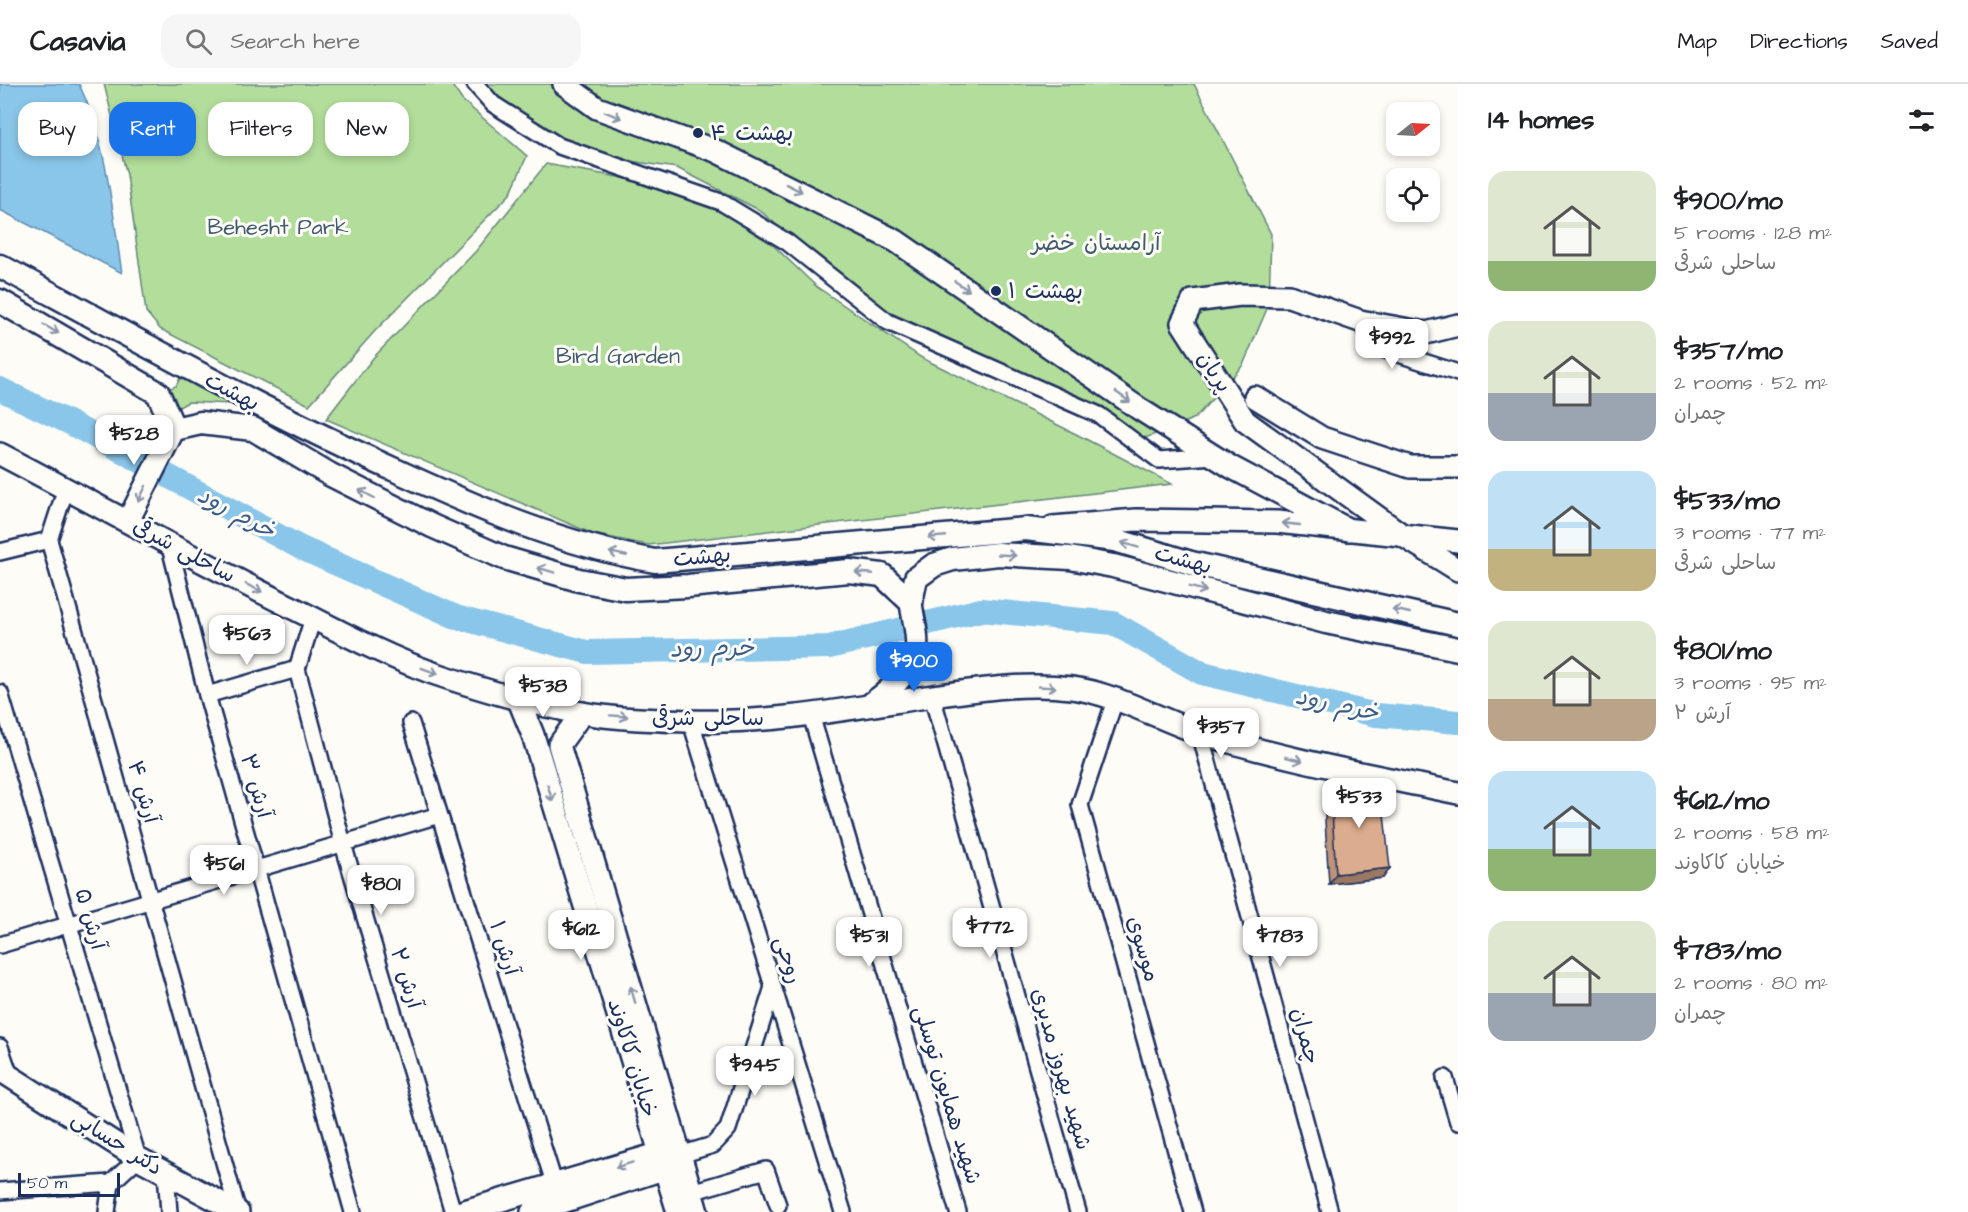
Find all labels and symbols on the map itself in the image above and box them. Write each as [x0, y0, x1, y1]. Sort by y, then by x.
north arrow [1386, 102, 1440, 156]
one-way arrow [604, 110, 622, 121]
place label: بهشت ۴ [710, 118, 793, 149]
marker: بهشت ۴ [691, 126, 705, 140]
one-way arrow [784, 183, 802, 195]
park label: Behesht Park [208, 212, 349, 243]
park label: آرامستان خضر [1029, 228, 1162, 259]
place label: بهشت ۱ [1008, 276, 1083, 307]
one-way arrow [953, 280, 970, 292]
marker: بهشت ۱ [989, 284, 1003, 298]
pin: $992 [1356, 319, 1428, 370]
one-way arrow [42, 323, 59, 335]
park label: Bird Garden [556, 341, 680, 372]
street label: پریان [1189, 345, 1239, 399]
street label: بهشت [199, 365, 265, 419]
one-way arrow [1114, 391, 1130, 403]
pin: $528 [98, 415, 170, 466]
water label: خرم رود [190, 478, 282, 549]
one-way arrow [135, 484, 147, 502]
one-way arrow [358, 488, 376, 499]
street label: ساحلی شرقی [127, 511, 241, 591]
one-way arrow [1282, 518, 1302, 529]
one-way arrow [927, 532, 947, 543]
one-way arrow [1121, 538, 1140, 549]
street label: بهشت [1151, 538, 1215, 582]
street label: بهشت [672, 539, 732, 575]
one-way arrow [608, 548, 627, 560]
one-way arrow [997, 549, 1017, 560]
one-way arrow [537, 564, 556, 575]
one-way arrow [854, 567, 874, 578]
one-way arrow [244, 583, 262, 595]
one-way arrow [1189, 583, 1208, 595]
one-way arrow [1392, 605, 1411, 616]
pin: $563 [211, 615, 283, 666]
water label: خرم رود [670, 631, 755, 668]
pin: $900 [878, 642, 950, 693]
one-way arrow [420, 667, 439, 678]
pin: $538 [507, 667, 579, 718]
water label: خرم رود [1292, 680, 1382, 731]
one-way arrow [1037, 682, 1057, 693]
street label: ساحلی شرقی [652, 703, 764, 734]
pin: $357 [1185, 708, 1257, 759]
one-way arrow [609, 711, 629, 722]
street label: آرش ۳ [232, 750, 280, 823]
one-way arrow [1284, 753, 1303, 765]
street label: آرش ۴ [119, 757, 167, 829]
pin: $533 [1323, 778, 1395, 829]
one-way arrow [545, 783, 556, 802]
pin: $561 [188, 845, 260, 896]
pin: $801 [345, 865, 417, 916]
street label: آرش ۵ [66, 885, 114, 955]
pin: $772 [954, 908, 1026, 959]
pin: $612 [545, 910, 617, 961]
street label: موسوی [1119, 913, 1167, 985]
street label: آرش ۱ [481, 917, 527, 981]
pin: $531 [833, 917, 905, 968]
pin: $783 [1244, 917, 1316, 968]
street label: روحی [766, 932, 810, 988]
street label: آرش ۲ [382, 944, 430, 1014]
street label: شهید بهروز مدیری [1023, 984, 1099, 1154]
one-way arrow [627, 986, 638, 1005]
street label: خیابان کاکاوند [599, 995, 665, 1121]
street label: شهید همایون توسلی [905, 1002, 989, 1188]
street label: چمران [1283, 1004, 1327, 1068]
pin: $945 [719, 1046, 791, 1097]
street label: دکتر حسابی [65, 1103, 169, 1183]
one-way arrow [615, 1160, 634, 1171]
scale bar [18, 1170, 120, 1198]

